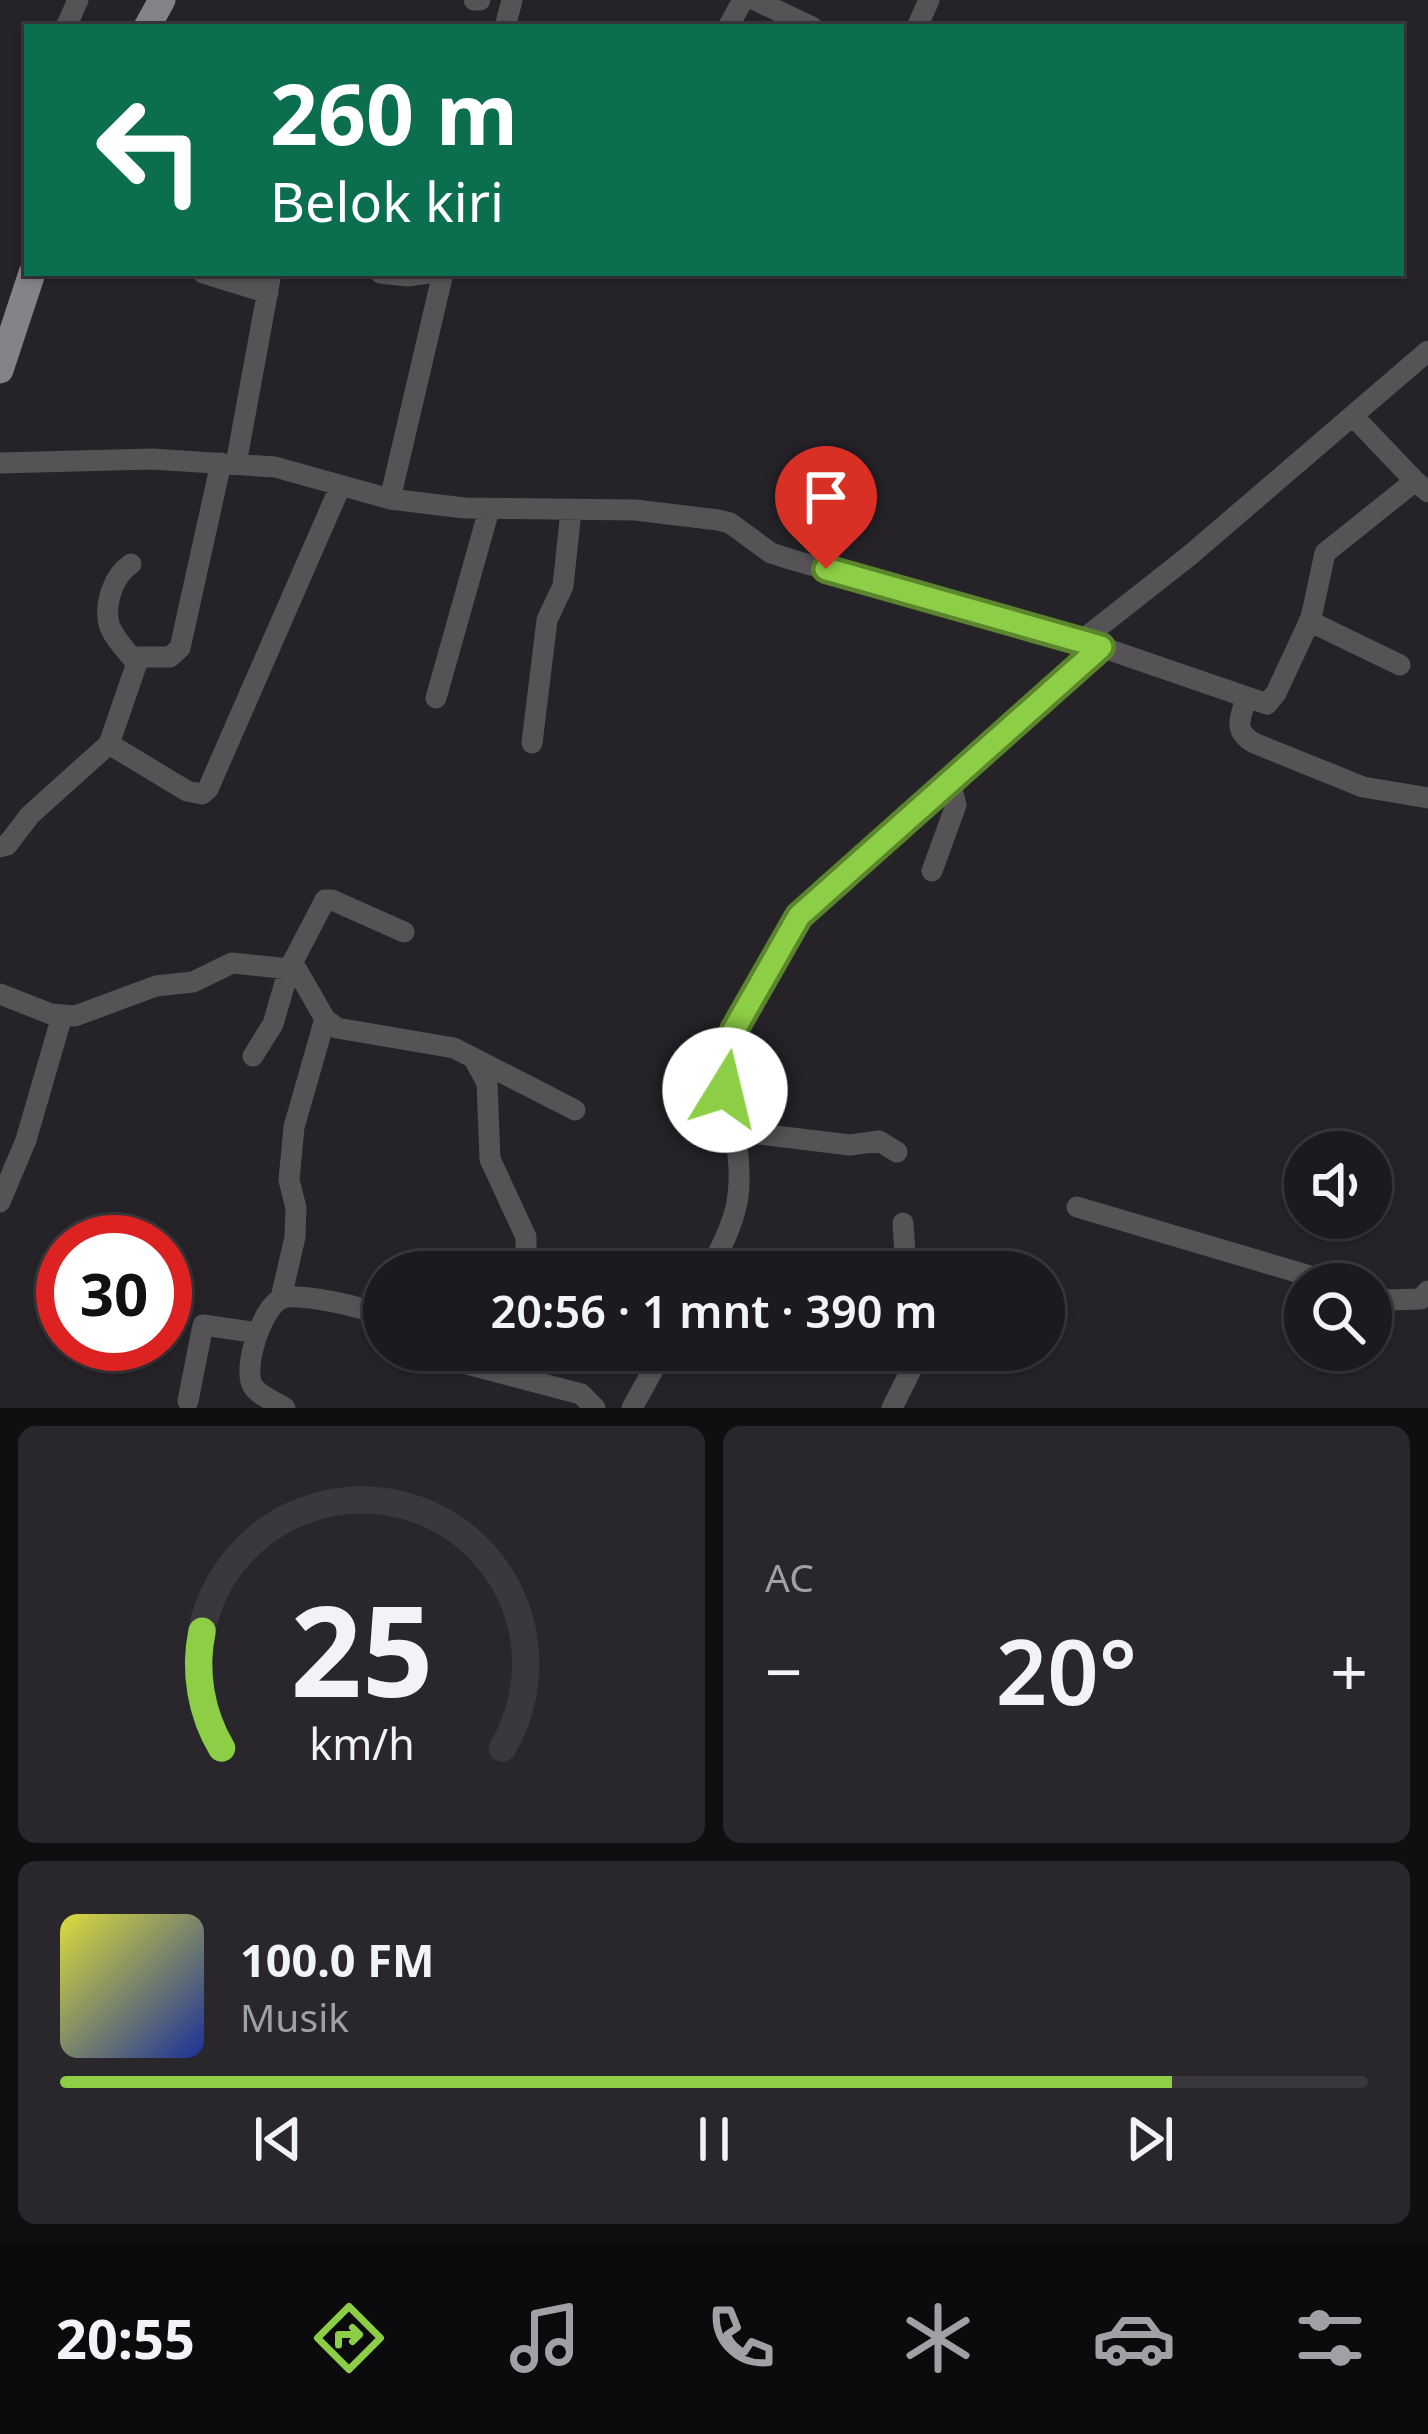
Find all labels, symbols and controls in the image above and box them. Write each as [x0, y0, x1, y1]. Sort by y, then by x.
text: 260 m [270, 55, 518, 170]
icon: left [72, 72, 228, 228]
text: Belok kiri [270, 164, 504, 238]
pin [775, 446, 877, 569]
icon: arrive [793, 464, 859, 530]
position arrow [662, 1027, 788, 1153]
map controls [1284, 1131, 1392, 1371]
button: sound [1284, 1131, 1392, 1239]
speed limit sign: 30 [36, 1215, 192, 1371]
button: search [1284, 1263, 1392, 1371]
text: 20:56 · 1 mnt · 390 m [491, 1280, 937, 1341]
text: AC [765, 1550, 814, 1603]
text: 25 [290, 1564, 433, 1734]
text: 20° [996, 1609, 1137, 1731]
text: − [765, 1625, 803, 1715]
text: + [1330, 1625, 1368, 1715]
text: km/h [309, 1713, 414, 1772]
text: 100.0 FM [240, 1929, 434, 1990]
text: Musik [240, 1990, 349, 2043]
icon: previous [245, 2106, 311, 2172]
icon: pause [681, 2106, 747, 2172]
icon: next [1117, 2106, 1183, 2172]
icon: directions [307, 2296, 391, 2380]
icon: music [503, 2296, 587, 2380]
icon: phone [699, 2296, 783, 2380]
icon: climate [896, 2296, 980, 2380]
icon: car [1092, 2296, 1176, 2380]
icon: filters [1288, 2296, 1372, 2380]
text: 20:55 [56, 2301, 195, 2375]

